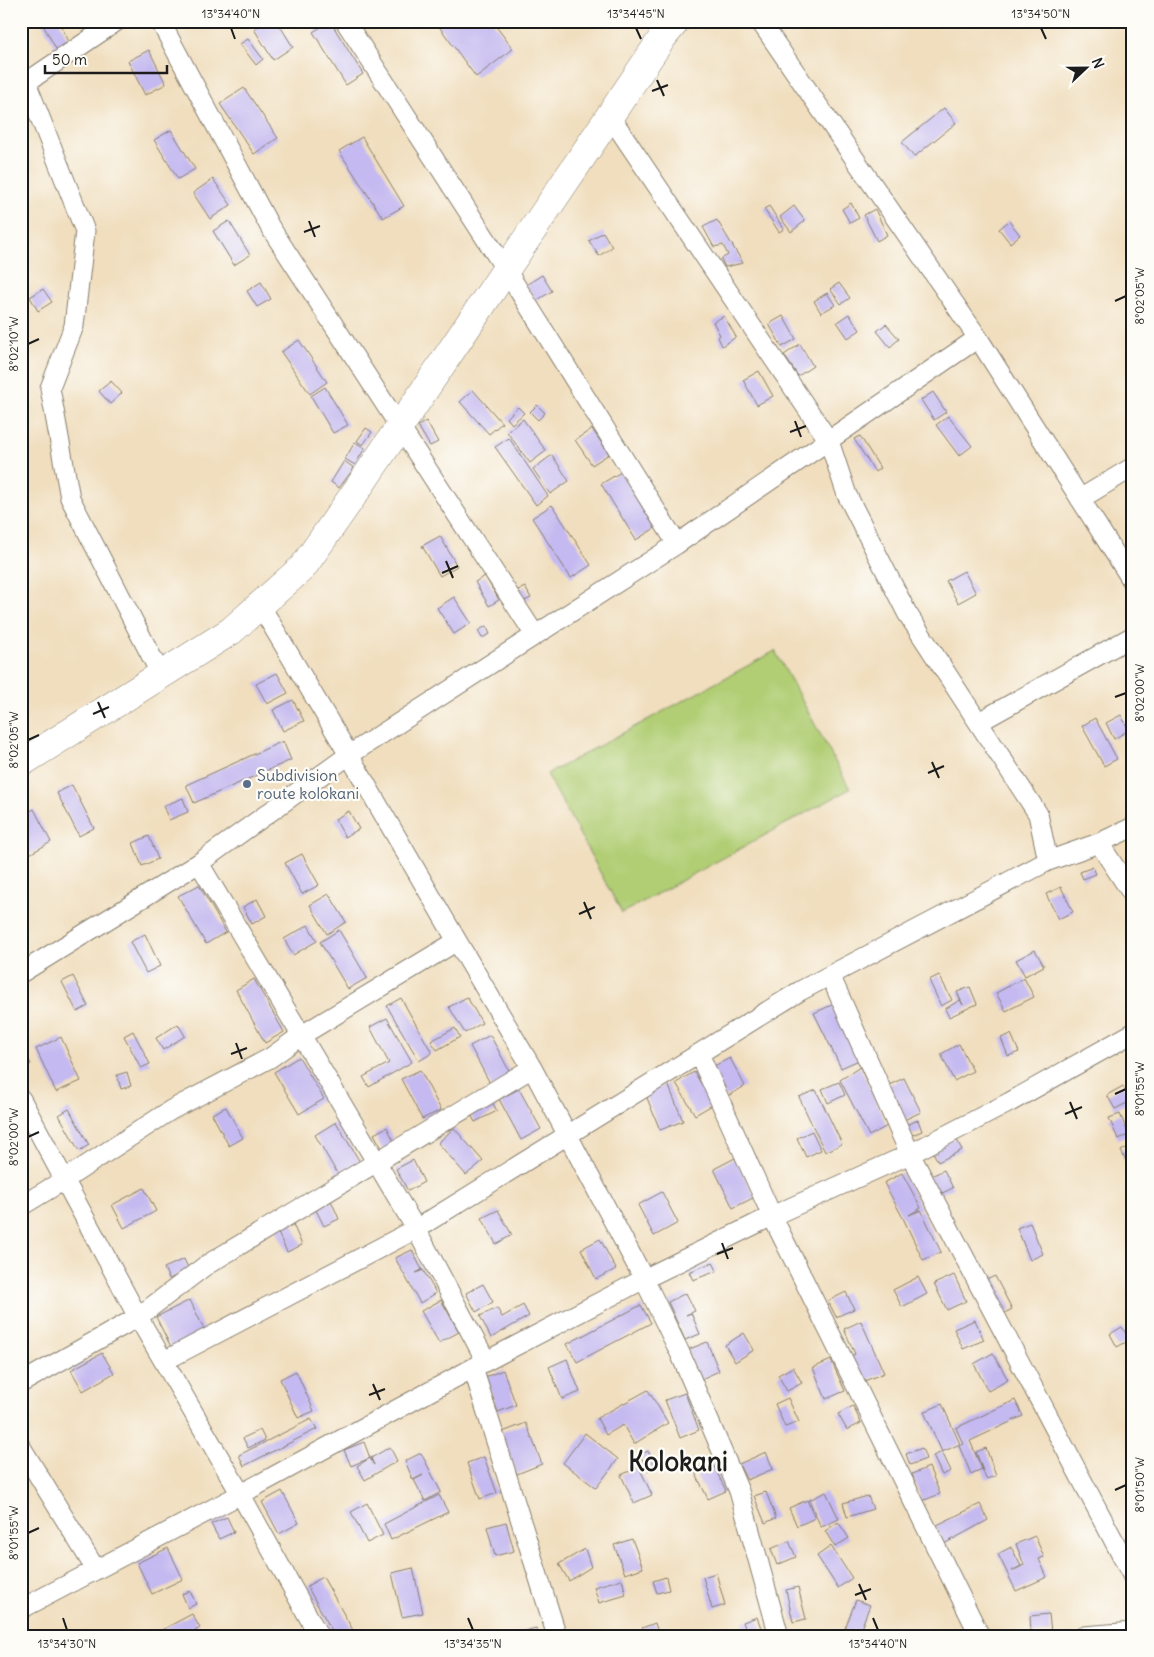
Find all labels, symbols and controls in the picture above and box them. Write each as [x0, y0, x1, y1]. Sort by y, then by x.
text: 13°34'40"N [202, 6, 260, 21]
text: 13°34'45"N [607, 6, 665, 21]
text: 13°34'50"N [1012, 6, 1070, 21]
scale bar [45, 42, 168, 74]
north arrow [1062, 42, 1112, 92]
text: 50 m [52, 50, 87, 69]
text: N [1088, 55, 1108, 71]
text: 8°02'05"W [1132, 267, 1147, 325]
text: 8°02'10"W [6, 316, 21, 372]
text: 8°02'00"W [1132, 664, 1147, 722]
text: 8°02'05"W [6, 711, 21, 769]
place label: Subdivision route kolokani [257, 765, 359, 803]
marker: Subdivision route kolokani [241, 778, 253, 790]
text: 8°01'55"W [1132, 1062, 1147, 1116]
text: 8°02'00"W [6, 1108, 21, 1166]
district label: Kolokani [628, 1445, 728, 1478]
text: 8°01'50"W [1132, 1457, 1147, 1513]
text: 8°01'55"W [6, 1506, 21, 1560]
text: 13°34'30"N [38, 1636, 96, 1651]
text: 13°34'35"N [444, 1636, 502, 1651]
text: 13°34'40"N [849, 1636, 907, 1651]

